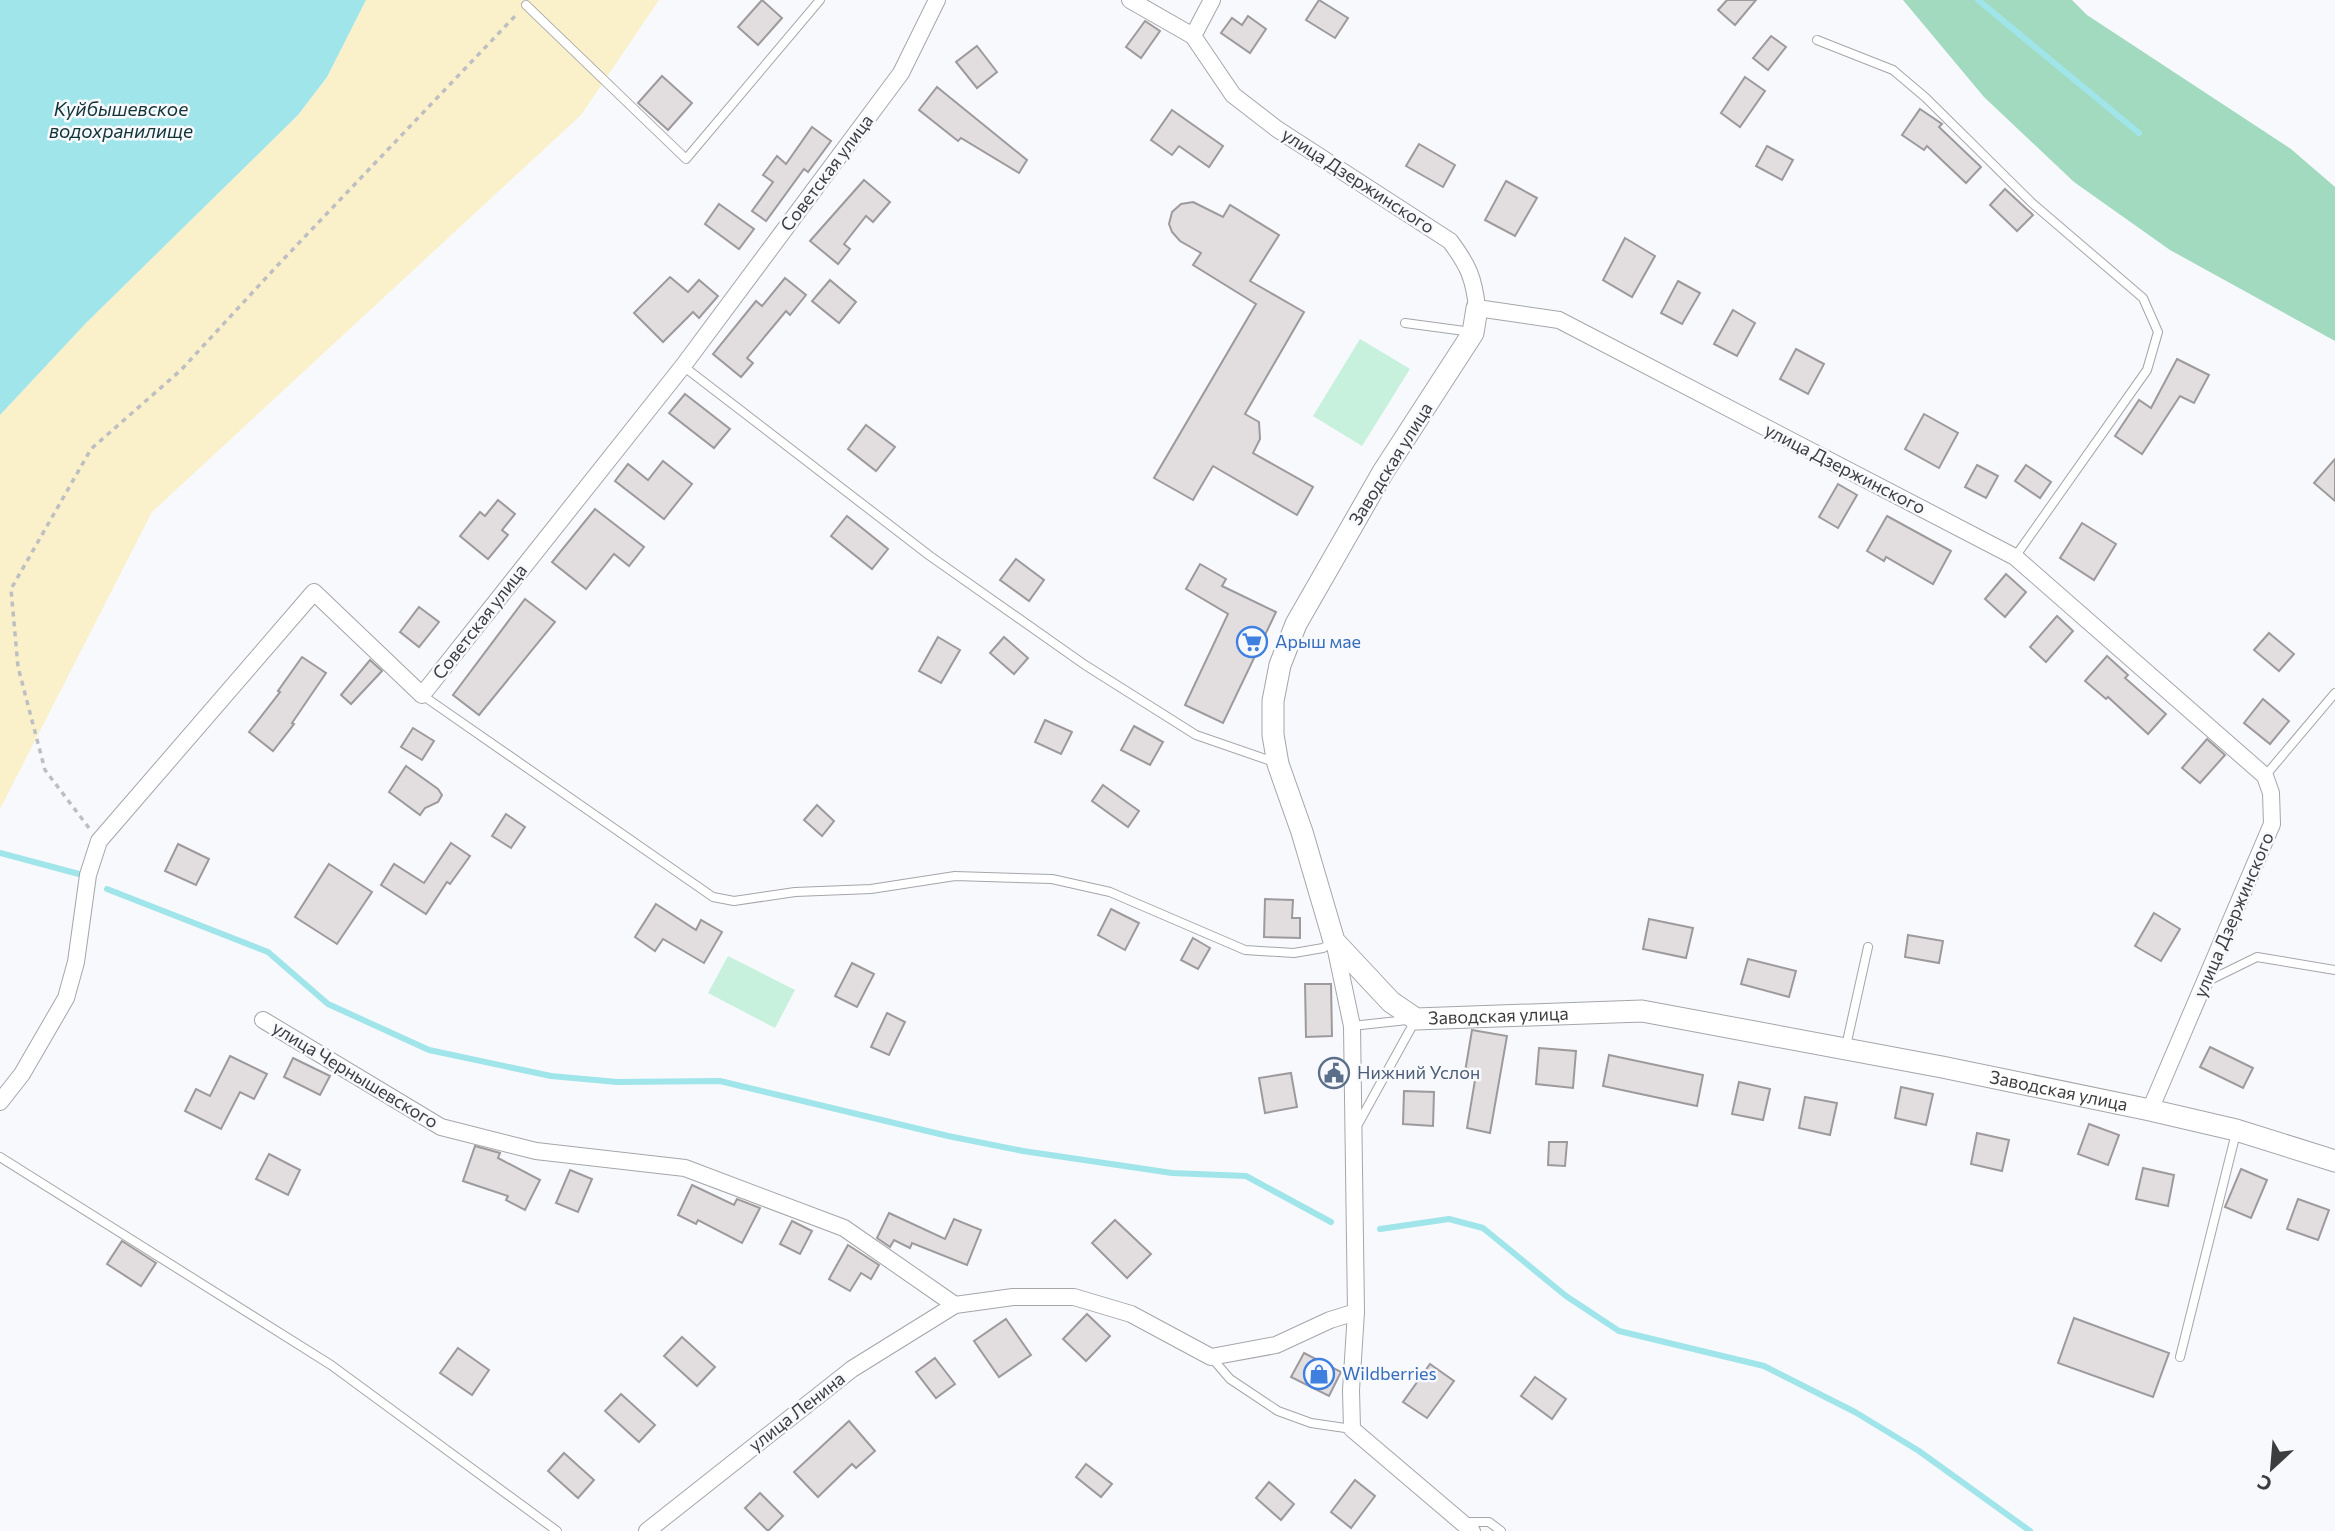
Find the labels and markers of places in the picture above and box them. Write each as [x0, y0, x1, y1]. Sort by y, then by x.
supermarket icon: Арыш мае [1235, 625, 1269, 659]
place label: Арыш мае [1275, 630, 1361, 652]
public building icon: Нижний Услон [1317, 1056, 1351, 1090]
place label: Нижний Услон [1357, 1061, 1480, 1083]
shop icon: Wildberries [1302, 1357, 1336, 1391]
place label: Wildberries [1342, 1362, 1437, 1384]

